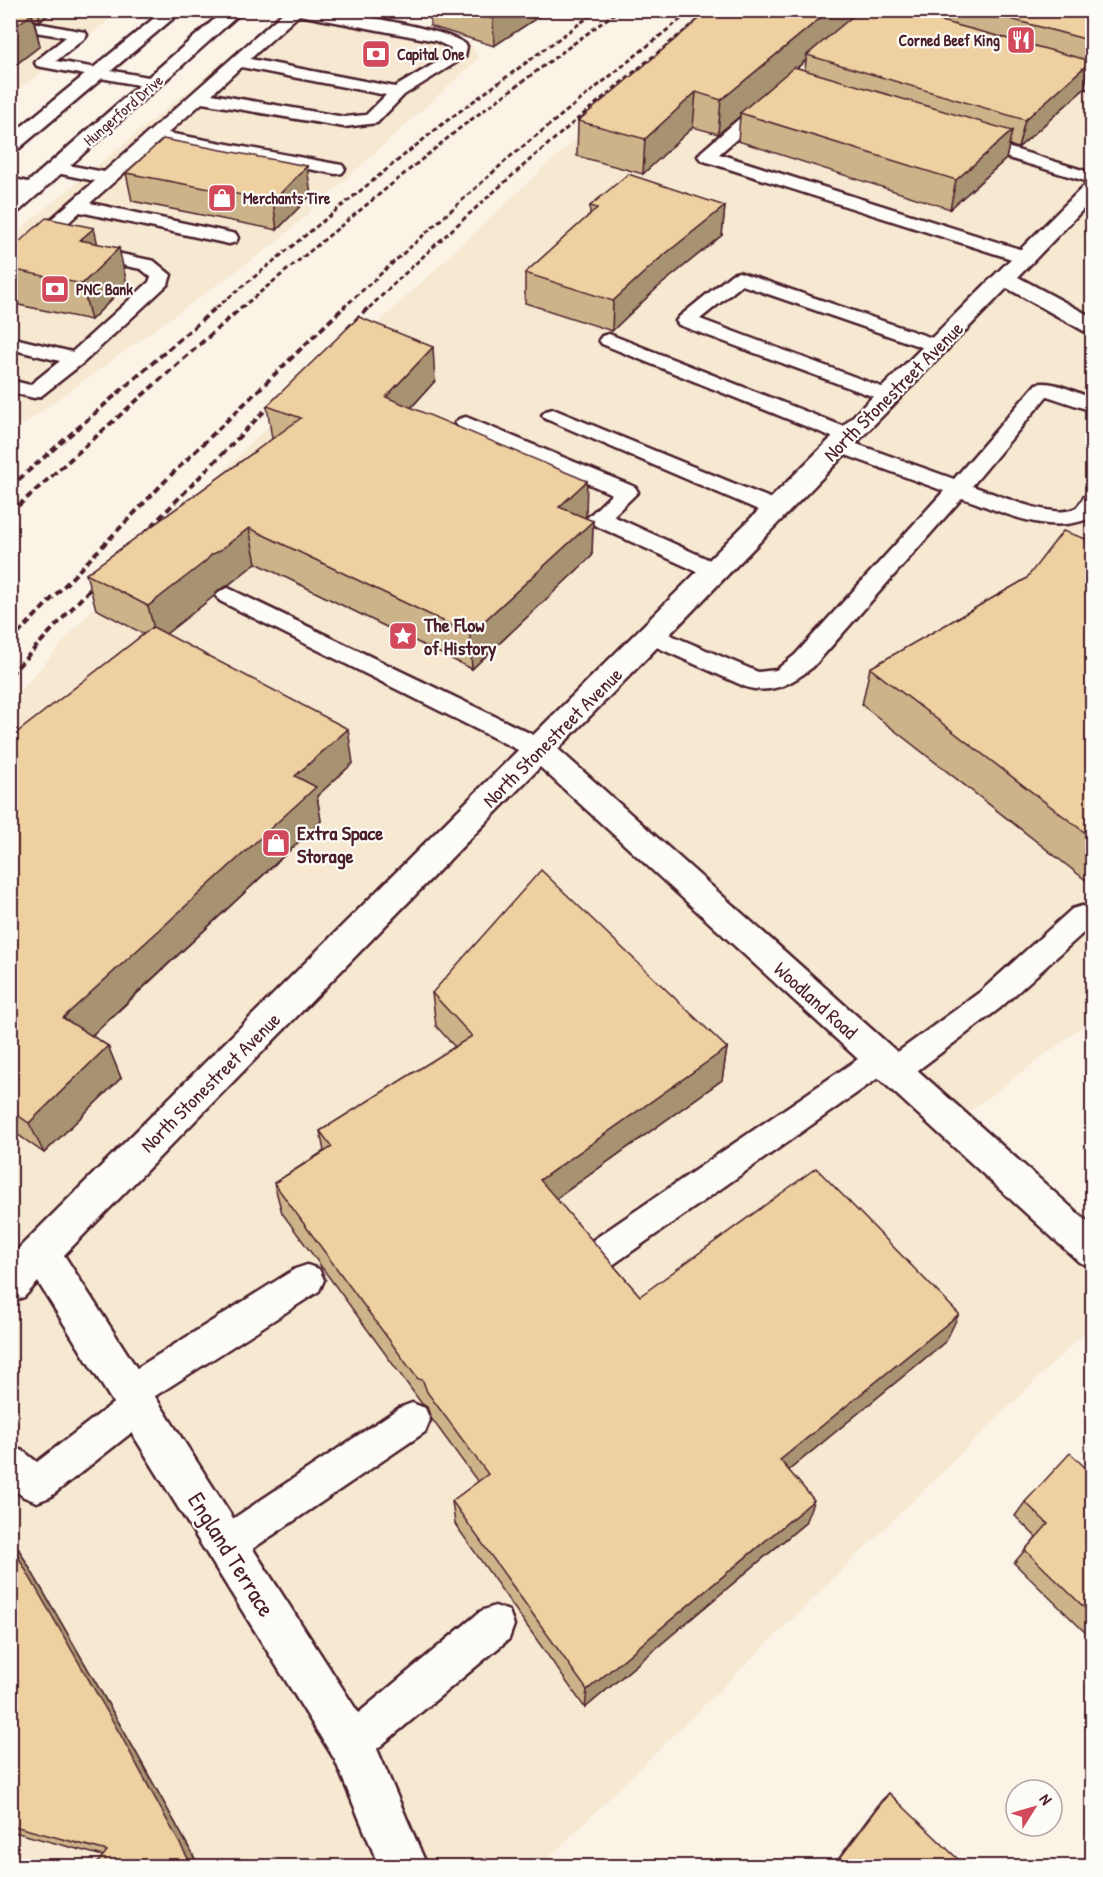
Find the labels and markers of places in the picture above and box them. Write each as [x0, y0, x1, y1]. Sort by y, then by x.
restaurant icon: Corned Beef King [1005, 24, 1037, 56]
place label: Corned Beef King [899, 29, 1000, 52]
bank icon: Capital One [360, 38, 392, 70]
place label: Capital One [397, 43, 465, 66]
shop icon: Merchants Tire [206, 182, 238, 214]
place label: Merchants Tire [243, 187, 331, 209]
bank icon: PNC Bank [39, 273, 71, 305]
place label: PNC Bank [76, 278, 133, 300]
place label: The Flow of History [423, 611, 497, 662]
place icon: The Flow of History [387, 620, 419, 652]
place label: Extra Space Storage [297, 819, 383, 870]
shop icon: Extra Space Storage [260, 827, 292, 859]

